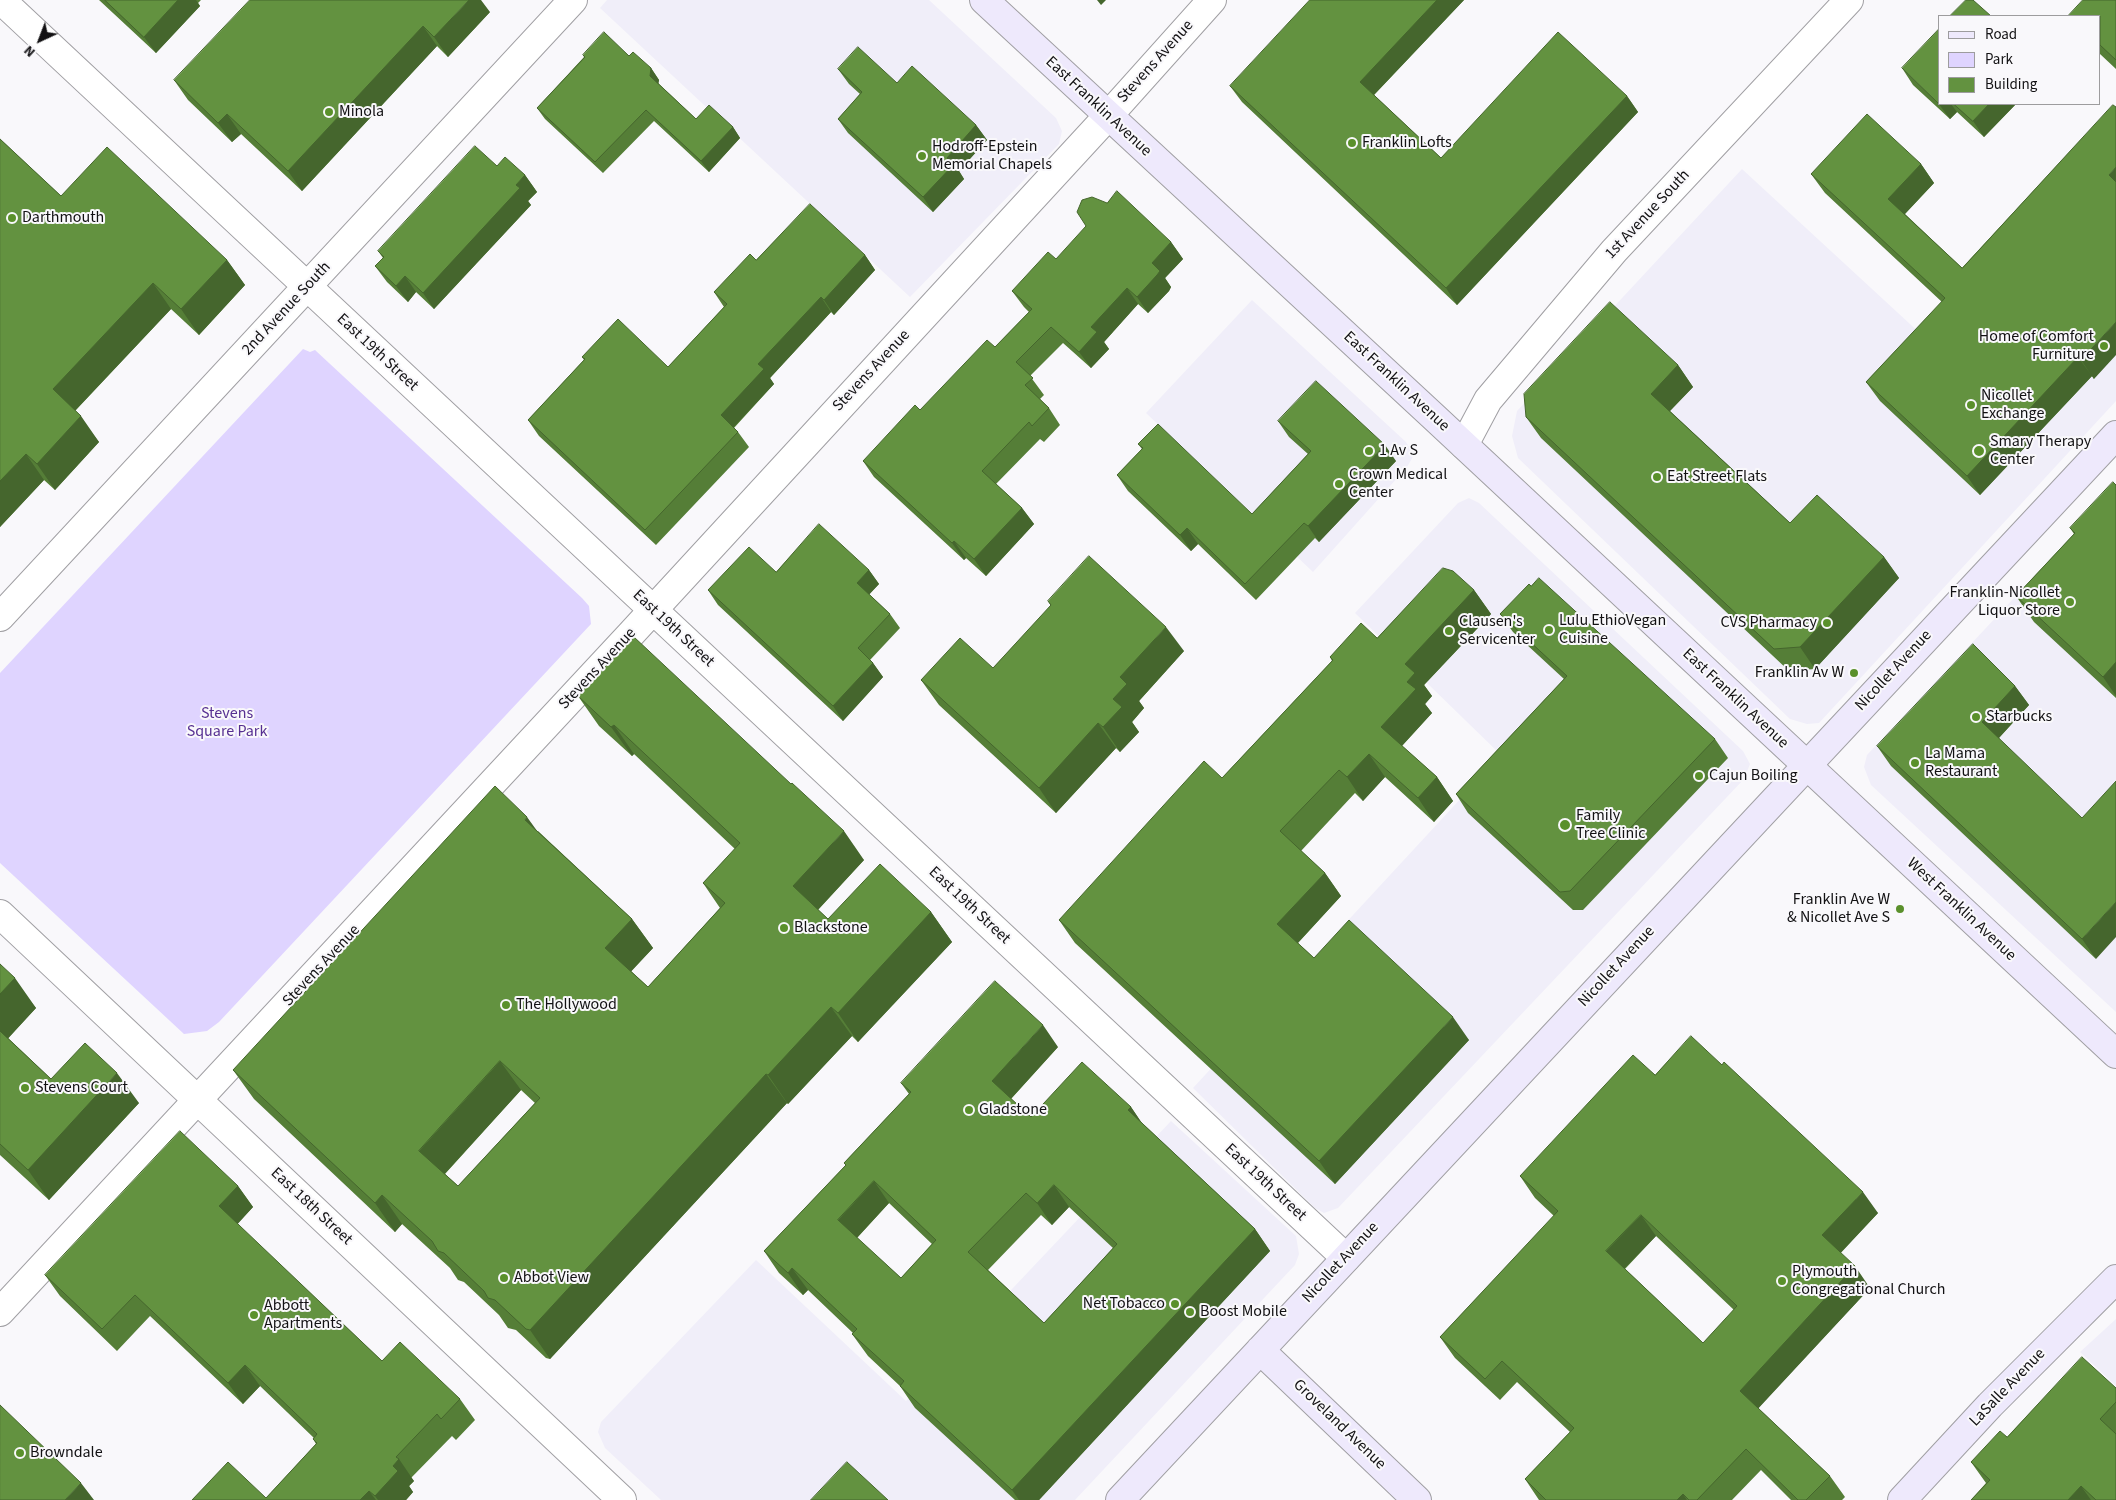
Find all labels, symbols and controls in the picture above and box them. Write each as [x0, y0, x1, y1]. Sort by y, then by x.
north arrow [15, 15, 65, 65]
legend [1938, 15, 2101, 105]
street label: Stevens Avenue [1114, 17, 1198, 107]
text: Road [1985, 24, 2017, 45]
text: N [20, 40, 40, 61]
text: Park [1985, 49, 2013, 70]
street label: East Franklin Avenue [1041, 53, 1155, 161]
text: Building [1985, 74, 2037, 95]
place label: Minola [339, 102, 384, 122]
marker: Minola [323, 106, 335, 118]
place label: Franklin Lofts [1362, 133, 1452, 153]
place label: Hodroff-Epstein Memorial Chapels [932, 137, 1052, 175]
marker: Franklin Lofts [1346, 137, 1358, 149]
marker: Hodroff-Epstein Memorial Chapels [916, 150, 928, 162]
street label: 1st Avenue South [1602, 166, 1694, 264]
place label: Darthmouth [22, 208, 104, 228]
marker: Darthmouth [6, 212, 18, 224]
street label: 2nd Avenue South [239, 258, 335, 360]
street label: East 19th Street [332, 310, 422, 396]
street label: Stevens Avenue [829, 326, 915, 416]
place label: Home of Comfort Furniture [1979, 327, 2094, 365]
street label: East Franklin Avenue [1339, 328, 1453, 436]
marker: Home of Comfort Furniture [2098, 340, 2110, 352]
place label: Nicollet Exchange [1981, 386, 2044, 424]
marker: Nicollet Exchange [1965, 399, 1977, 411]
place label: Smary Therapy Center [1990, 432, 2091, 470]
place label: 1 Av S [1379, 441, 1418, 461]
marker: Smary Therapy Center [1972, 444, 1986, 458]
marker: 1 Av S [1363, 445, 1375, 457]
place label: Crown Medical Center [1349, 465, 1447, 503]
place label: Eat Street Flats [1667, 467, 1767, 487]
marker: Eat Street Flats [1651, 471, 1663, 483]
marker: Crown Medical Center [1333, 478, 1345, 490]
place label: Franklin-Nicollet Liquor Store [1950, 583, 2060, 621]
street label: East 19th Street [628, 586, 718, 672]
marker: Franklin-Nicollet Liquor Store [2064, 596, 2076, 608]
place label: Lulu EthioVegan Cuisine [1559, 611, 1666, 649]
place label: Clausen's Servicenter [1459, 612, 1535, 650]
place label: CVS Pharmacy [1721, 613, 1817, 633]
marker: CVS Pharmacy [1821, 617, 1833, 629]
street label: Stevens Avenue [555, 624, 641, 714]
marker: Lulu EthioVegan Cuisine [1543, 624, 1555, 636]
marker: Clausen's Servicenter [1443, 625, 1455, 637]
street label: Nicollet Avenue [1852, 627, 1936, 715]
street label: East Franklin Avenue [1678, 645, 1792, 753]
place label: Franklin Av W [1755, 663, 1844, 683]
marker: Franklin Av W [1848, 667, 1860, 679]
park label: Stevens Square Park [187, 704, 267, 742]
place label: Starbucks [1986, 707, 2052, 727]
marker: Starbucks [1970, 711, 1982, 723]
place label: La Mama Restaurant [1925, 744, 1997, 782]
marker: La Mama Restaurant [1909, 757, 1921, 769]
place label: Cajun Boiling [1709, 766, 1798, 786]
marker: Cajun Boiling [1693, 770, 1705, 782]
place label: Family Tree Clinic [1576, 806, 1645, 844]
marker: Family Tree Clinic [1558, 818, 1572, 832]
street label: West Franklin Avenue [1902, 854, 2020, 966]
street label: East 19th Street [924, 863, 1014, 949]
place label: Franklin Ave W & Nicollet Ave S [1787, 890, 1890, 928]
marker: Franklin Ave W & Nicollet Ave S [1894, 903, 1906, 915]
place label: Blackstone [794, 918, 868, 938]
street label: Stevens Avenue [279, 921, 365, 1011]
marker: Blackstone [778, 922, 790, 934]
street label: Nicollet Avenue [1575, 923, 1659, 1011]
place label: The Hollywood [516, 995, 617, 1015]
marker: The Hollywood [500, 999, 512, 1011]
place label: Stevens Court [35, 1078, 128, 1098]
marker: Stevens Court [19, 1082, 31, 1094]
place label: Gladstone [979, 1100, 1047, 1120]
marker: Gladstone [963, 1104, 975, 1116]
street label: East 19th Street [1220, 1140, 1310, 1226]
street label: East 18th Street [266, 1164, 356, 1250]
street label: Nicollet Avenue [1299, 1219, 1383, 1307]
place label: Plymouth Congregational Church [1792, 1262, 1945, 1300]
place label: Abbot View [514, 1268, 589, 1288]
marker: Abbot View [498, 1272, 510, 1284]
marker: Plymouth Congregational Church [1776, 1275, 1788, 1287]
place label: Net Tobacco [1083, 1294, 1165, 1314]
place label: Abbott Apartments [264, 1296, 342, 1334]
marker: Net Tobacco [1169, 1298, 1181, 1310]
place label: Boost Mobile [1200, 1302, 1287, 1322]
marker: Boost Mobile [1184, 1306, 1196, 1318]
marker: Abbott Apartments [248, 1309, 260, 1321]
street label: LaSalle Avenue [1966, 1345, 2050, 1431]
street label: Groveland Avenue [1289, 1376, 1389, 1474]
place label: Browndale [30, 1443, 103, 1463]
marker: Browndale [14, 1447, 26, 1459]

